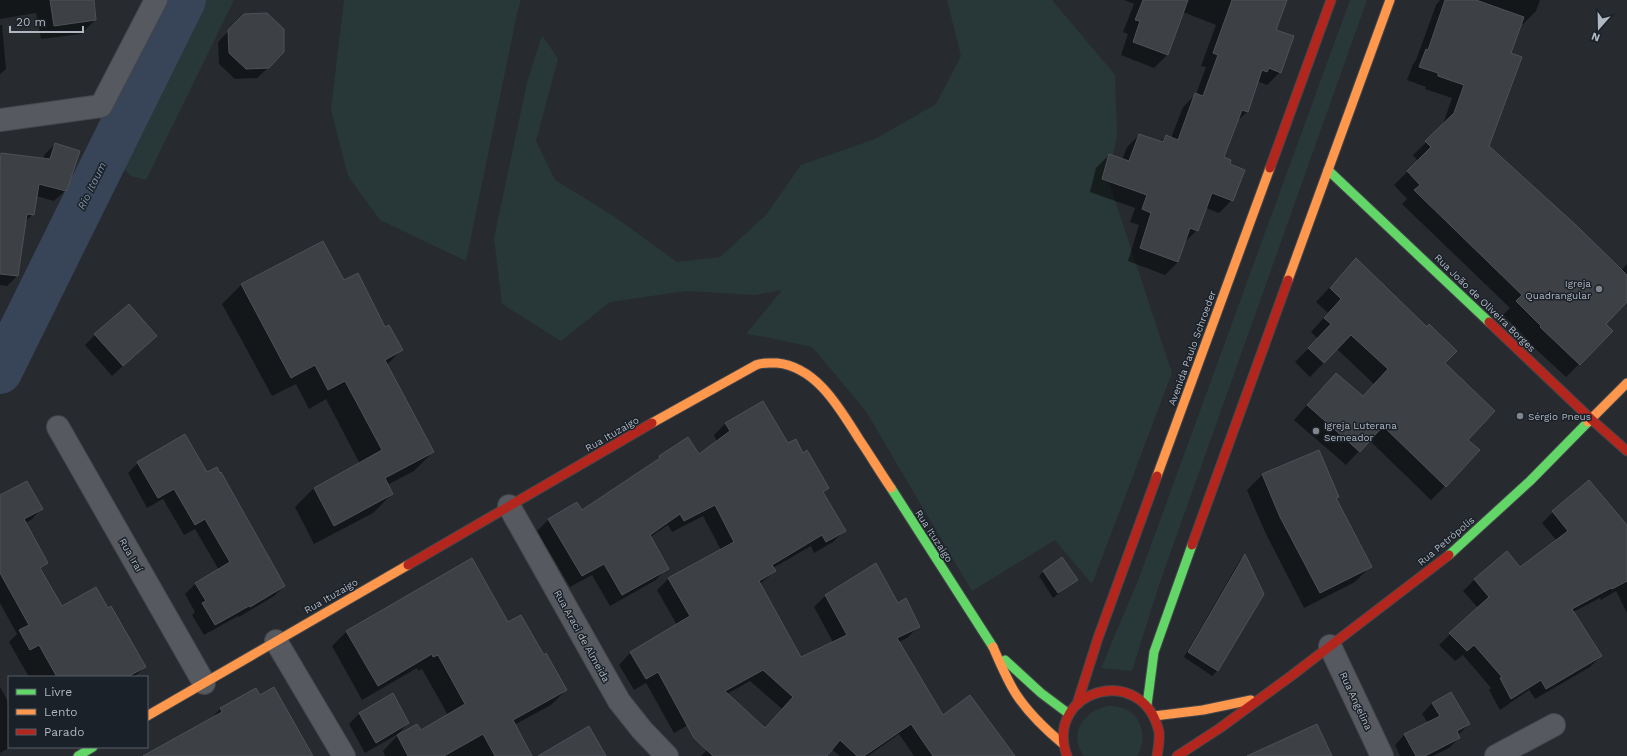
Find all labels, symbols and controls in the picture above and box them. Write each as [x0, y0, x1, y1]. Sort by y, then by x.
scale bar [10, 8, 83, 34]
north arrow [1579, 8, 1619, 48]
text: 20 m [16, 15, 46, 29]
text: N [1590, 29, 1602, 44]
water label: Rio Itaum [75, 160, 109, 212]
street label: Rua João de Oliveira Borges [1432, 252, 1538, 354]
place label: Igreja Quadrangular [1525, 278, 1591, 301]
marker: Igreja Quadrangular [1594, 284, 1604, 294]
street label: Avenida Paulo Schroeder [1166, 289, 1218, 407]
marker: Sérgio Pneus [1515, 411, 1525, 421]
place label: Sérgio Pneus [1528, 411, 1591, 422]
street label: Rua Ituzaigo [583, 414, 641, 454]
place label: Igreja Luterana Semeador [1324, 420, 1397, 443]
marker: Igreja Luterana Semeador [1311, 426, 1321, 436]
street label: Rua Ituzaigo [913, 508, 955, 564]
street label: Rua Petrópolis [1415, 514, 1477, 568]
street label: Rua Iraí [117, 536, 145, 574]
street label: Rua Ituzaigo [302, 576, 360, 616]
street label: Rua Araci de Almeida [552, 588, 612, 684]
street label: Rua Angelina [1338, 670, 1374, 732]
legend [8, 676, 148, 748]
text: Livre [44, 685, 72, 699]
text: Lento [44, 705, 78, 719]
text: Parado [44, 725, 84, 739]

